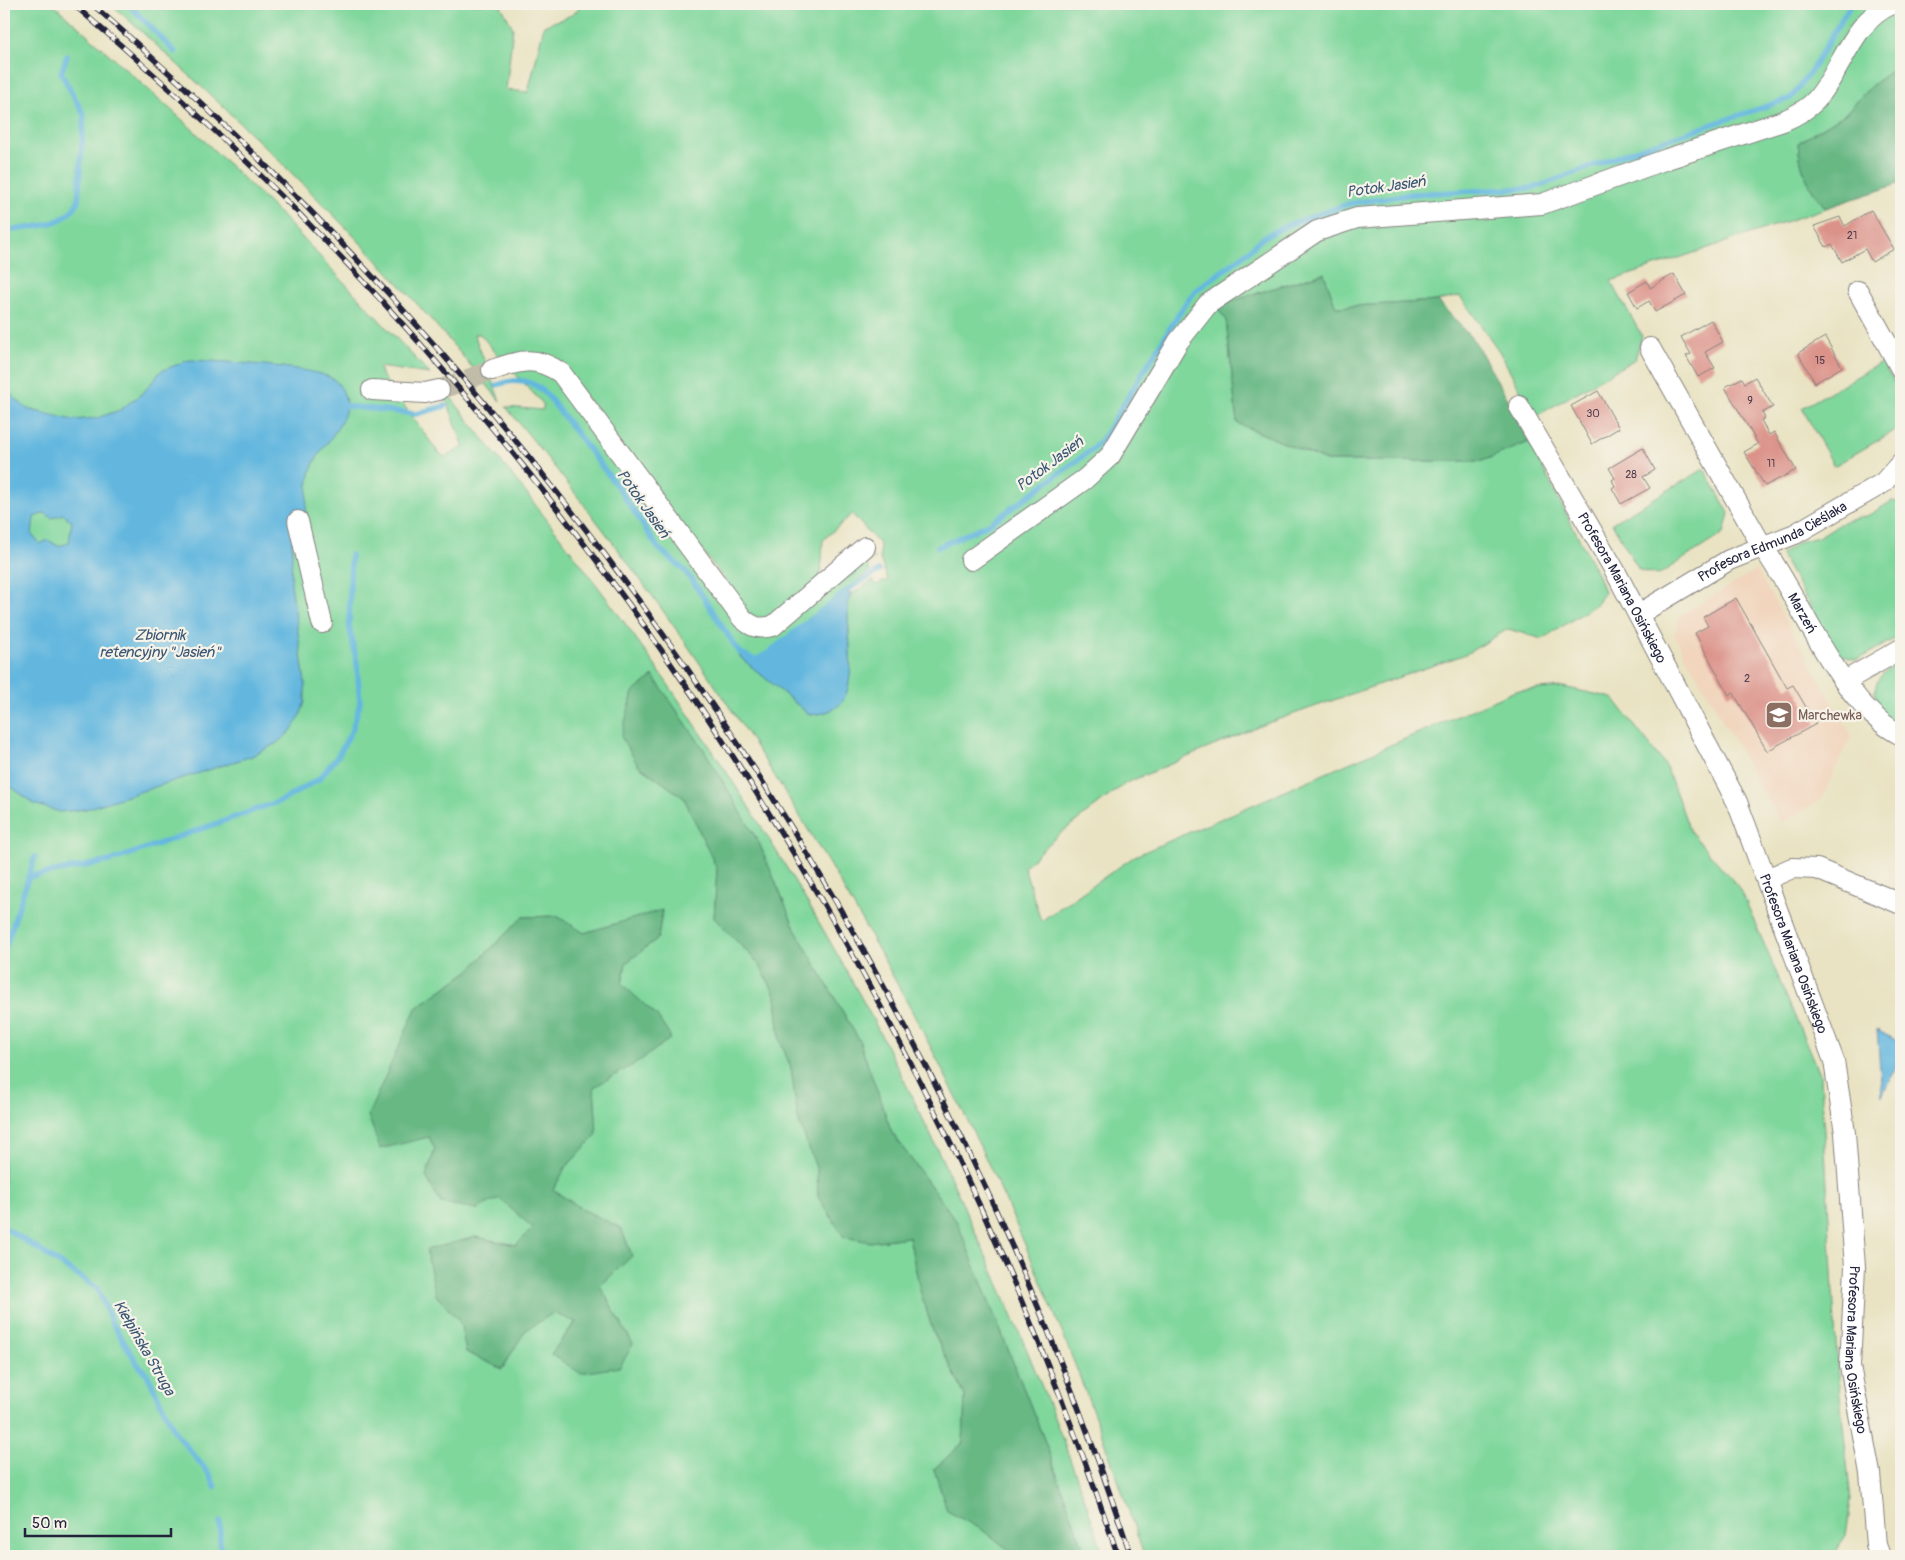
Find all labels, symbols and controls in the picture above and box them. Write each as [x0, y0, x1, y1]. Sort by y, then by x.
water label: Potok Jasień [1345, 172, 1428, 202]
house number: 21 [1847, 229, 1857, 242]
house number: 15 [1815, 354, 1825, 367]
house number: 9 [1747, 394, 1753, 407]
house number: 30 [1586, 407, 1600, 420]
water label: Potok Jasień [1013, 432, 1089, 496]
house number: 11 [1767, 457, 1775, 470]
water label: Potok Jasień [612, 466, 674, 543]
house number: 28 [1625, 468, 1637, 481]
street label: Profesora Edmunda Cieślaka [1694, 497, 1850, 585]
street label: Profesora Mariana Osińskiego [1574, 509, 1671, 666]
street label: Marzeń [1784, 590, 1821, 636]
water label: Zbiornik retencyjny "Jasień" [99, 626, 222, 662]
house number: 2 [1744, 672, 1750, 685]
school or university icon: Marchewka [1764, 700, 1794, 730]
place label: Marchewka [1798, 707, 1862, 724]
street label: Profesora Mariana Osińskiego [1756, 871, 1832, 1036]
street label: Profesora Mariana Osińskiego [1841, 1265, 1871, 1435]
water label: Kiełpińska Struga [109, 1297, 179, 1400]
scale bar [25, 1505, 171, 1537]
text: 50 m [32, 1514, 67, 1533]

